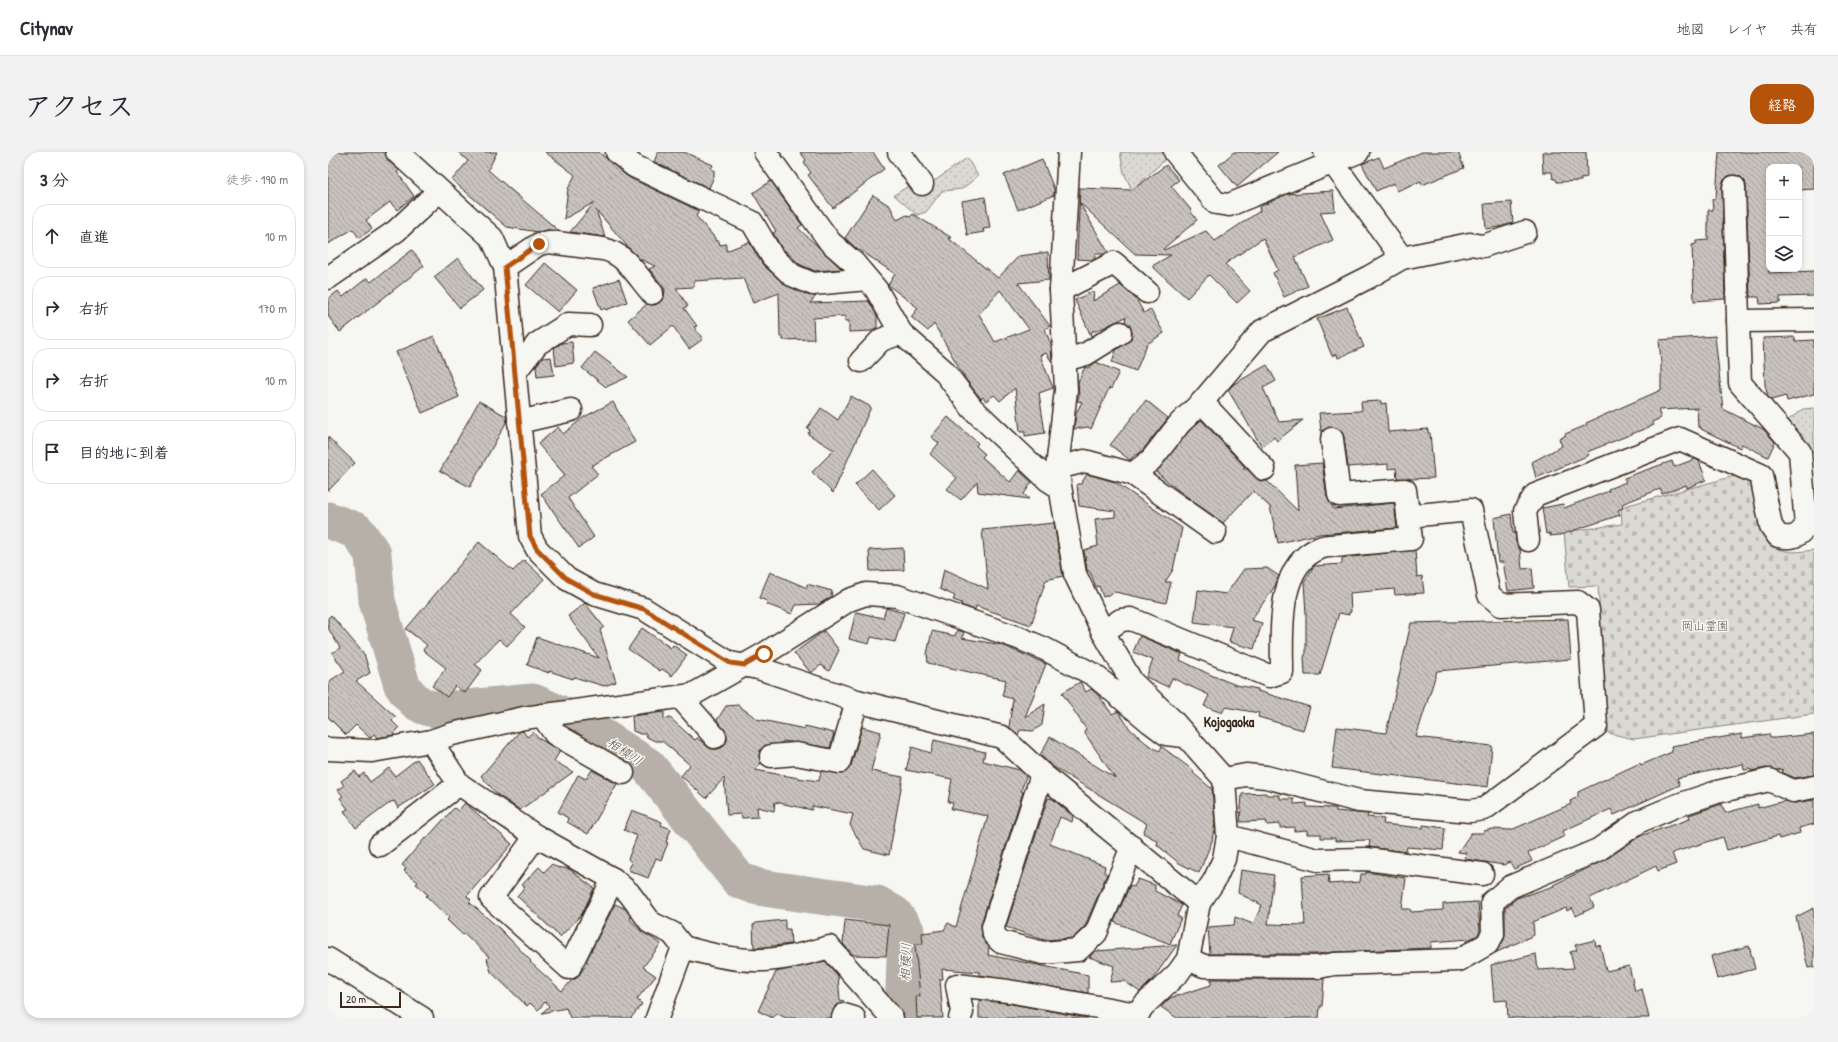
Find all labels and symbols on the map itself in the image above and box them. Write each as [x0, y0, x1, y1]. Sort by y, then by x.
route end [530, 235, 548, 253]
park label: 岡山霊園 [1681, 617, 1729, 634]
route start [755, 645, 773, 663]
district label: Kojogaoka [1204, 712, 1255, 733]
water label: 相模川 [604, 733, 646, 769]
water label: 相模川 [895, 942, 915, 982]
scale bar [340, 990, 401, 1009]

